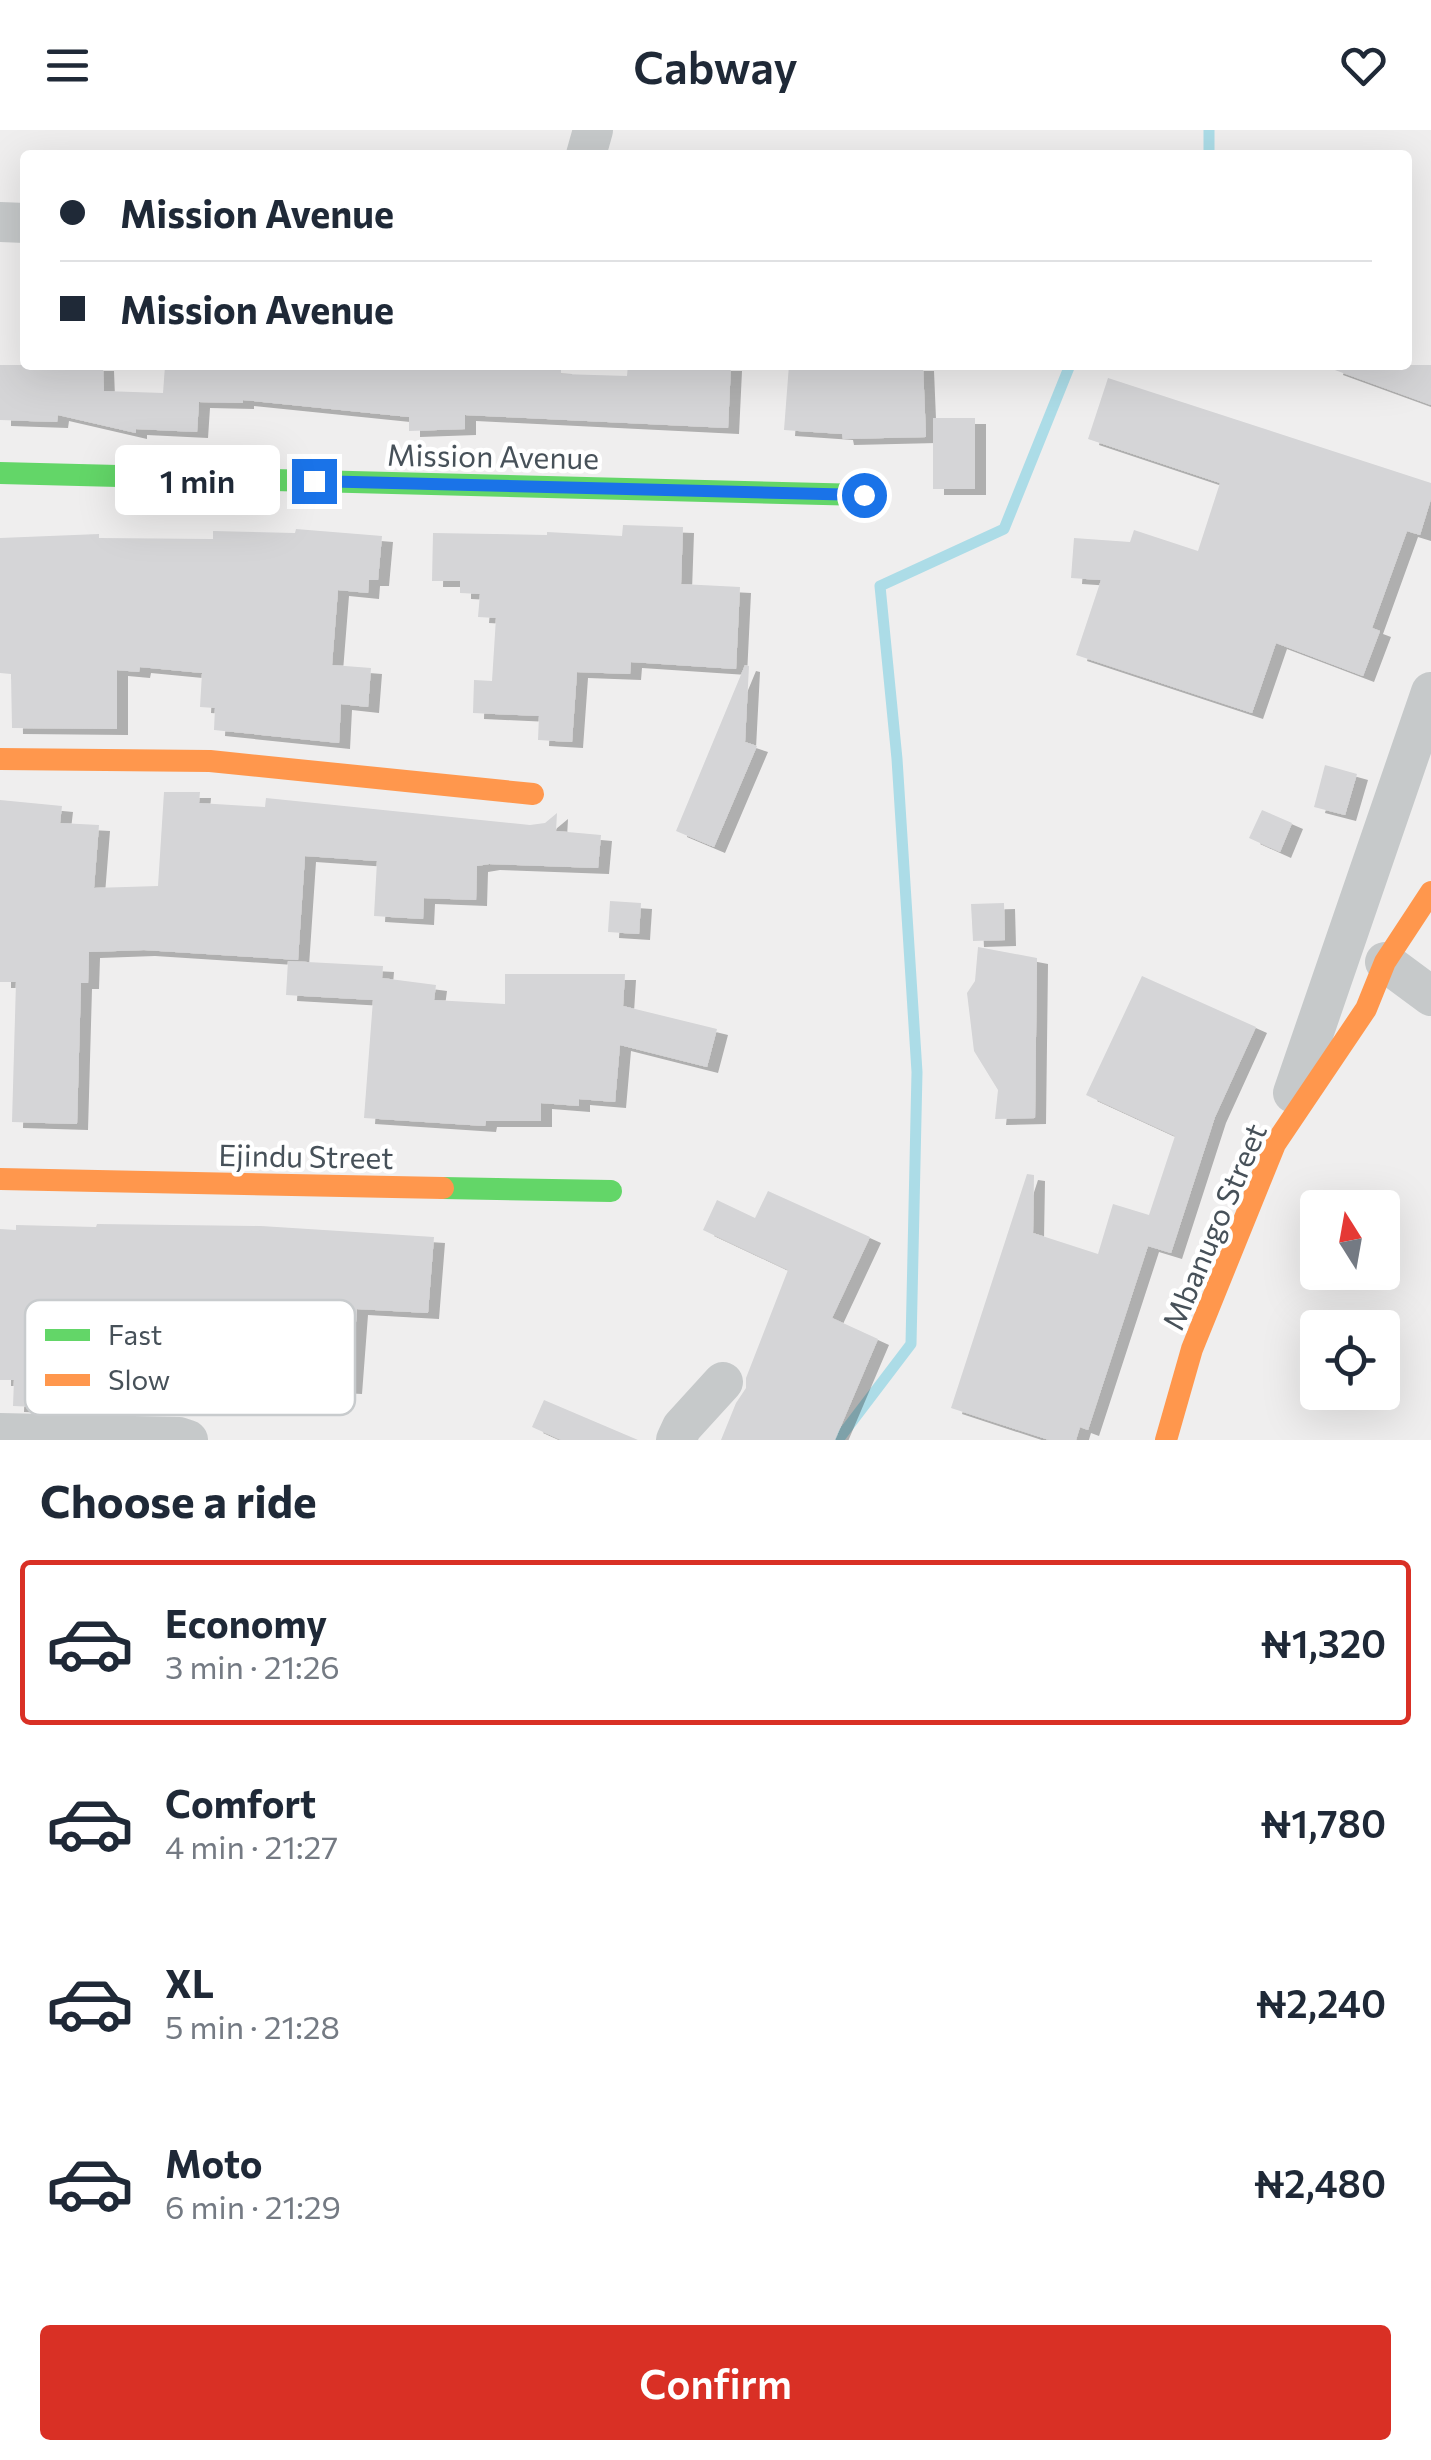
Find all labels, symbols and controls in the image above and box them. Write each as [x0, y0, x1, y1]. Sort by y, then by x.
icon: menu [40, 38, 95, 93]
text: Cabway [633, 38, 798, 93]
icon: heart [1336, 38, 1391, 93]
text: Mission Avenue [120, 189, 394, 236]
text: Mission Avenue [120, 285, 394, 332]
street label: Mission Avenue [387, 435, 599, 475]
callout: 1 min [114, 446, 279, 516]
route end [292, 459, 337, 504]
text: 1 min [160, 460, 235, 500]
route start [842, 473, 887, 518]
street label: Mbanugo Street [1153, 1117, 1273, 1335]
street label: Ejindu Street [218, 1135, 394, 1175]
north arrow [1300, 1190, 1400, 1290]
map controls [1300, 1190, 1400, 1410]
legend [25, 1300, 355, 1415]
button: locate [1300, 1310, 1400, 1410]
text: Fast [108, 1317, 162, 1351]
text: Slow [108, 1362, 170, 1396]
text: Choose a ride [40, 1472, 317, 1527]
icon: car [45, 1598, 135, 1688]
text: Economy [165, 1599, 327, 1646]
text: ₦1,320 [1261, 1619, 1386, 1666]
text: 3 min · 21:26 [165, 1646, 340, 1686]
icon: car [45, 1778, 135, 1868]
text: Comfort [165, 1779, 316, 1826]
text: ₦1,780 [1260, 1799, 1386, 1846]
text: 4 min · 21:27 [165, 1826, 338, 1866]
icon: car [45, 1958, 135, 2048]
text: XL [165, 1959, 214, 2006]
text: ₦2,240 [1256, 1979, 1386, 2026]
text: 5 min · 21:28 [165, 2006, 340, 2046]
icon: car [45, 2138, 135, 2228]
text: Moto [165, 2139, 263, 2186]
text: ₦2,480 [1254, 2159, 1386, 2206]
text: 6 min · 21:29 [165, 2186, 341, 2226]
button: Confirm [40, 2325, 1391, 2440]

